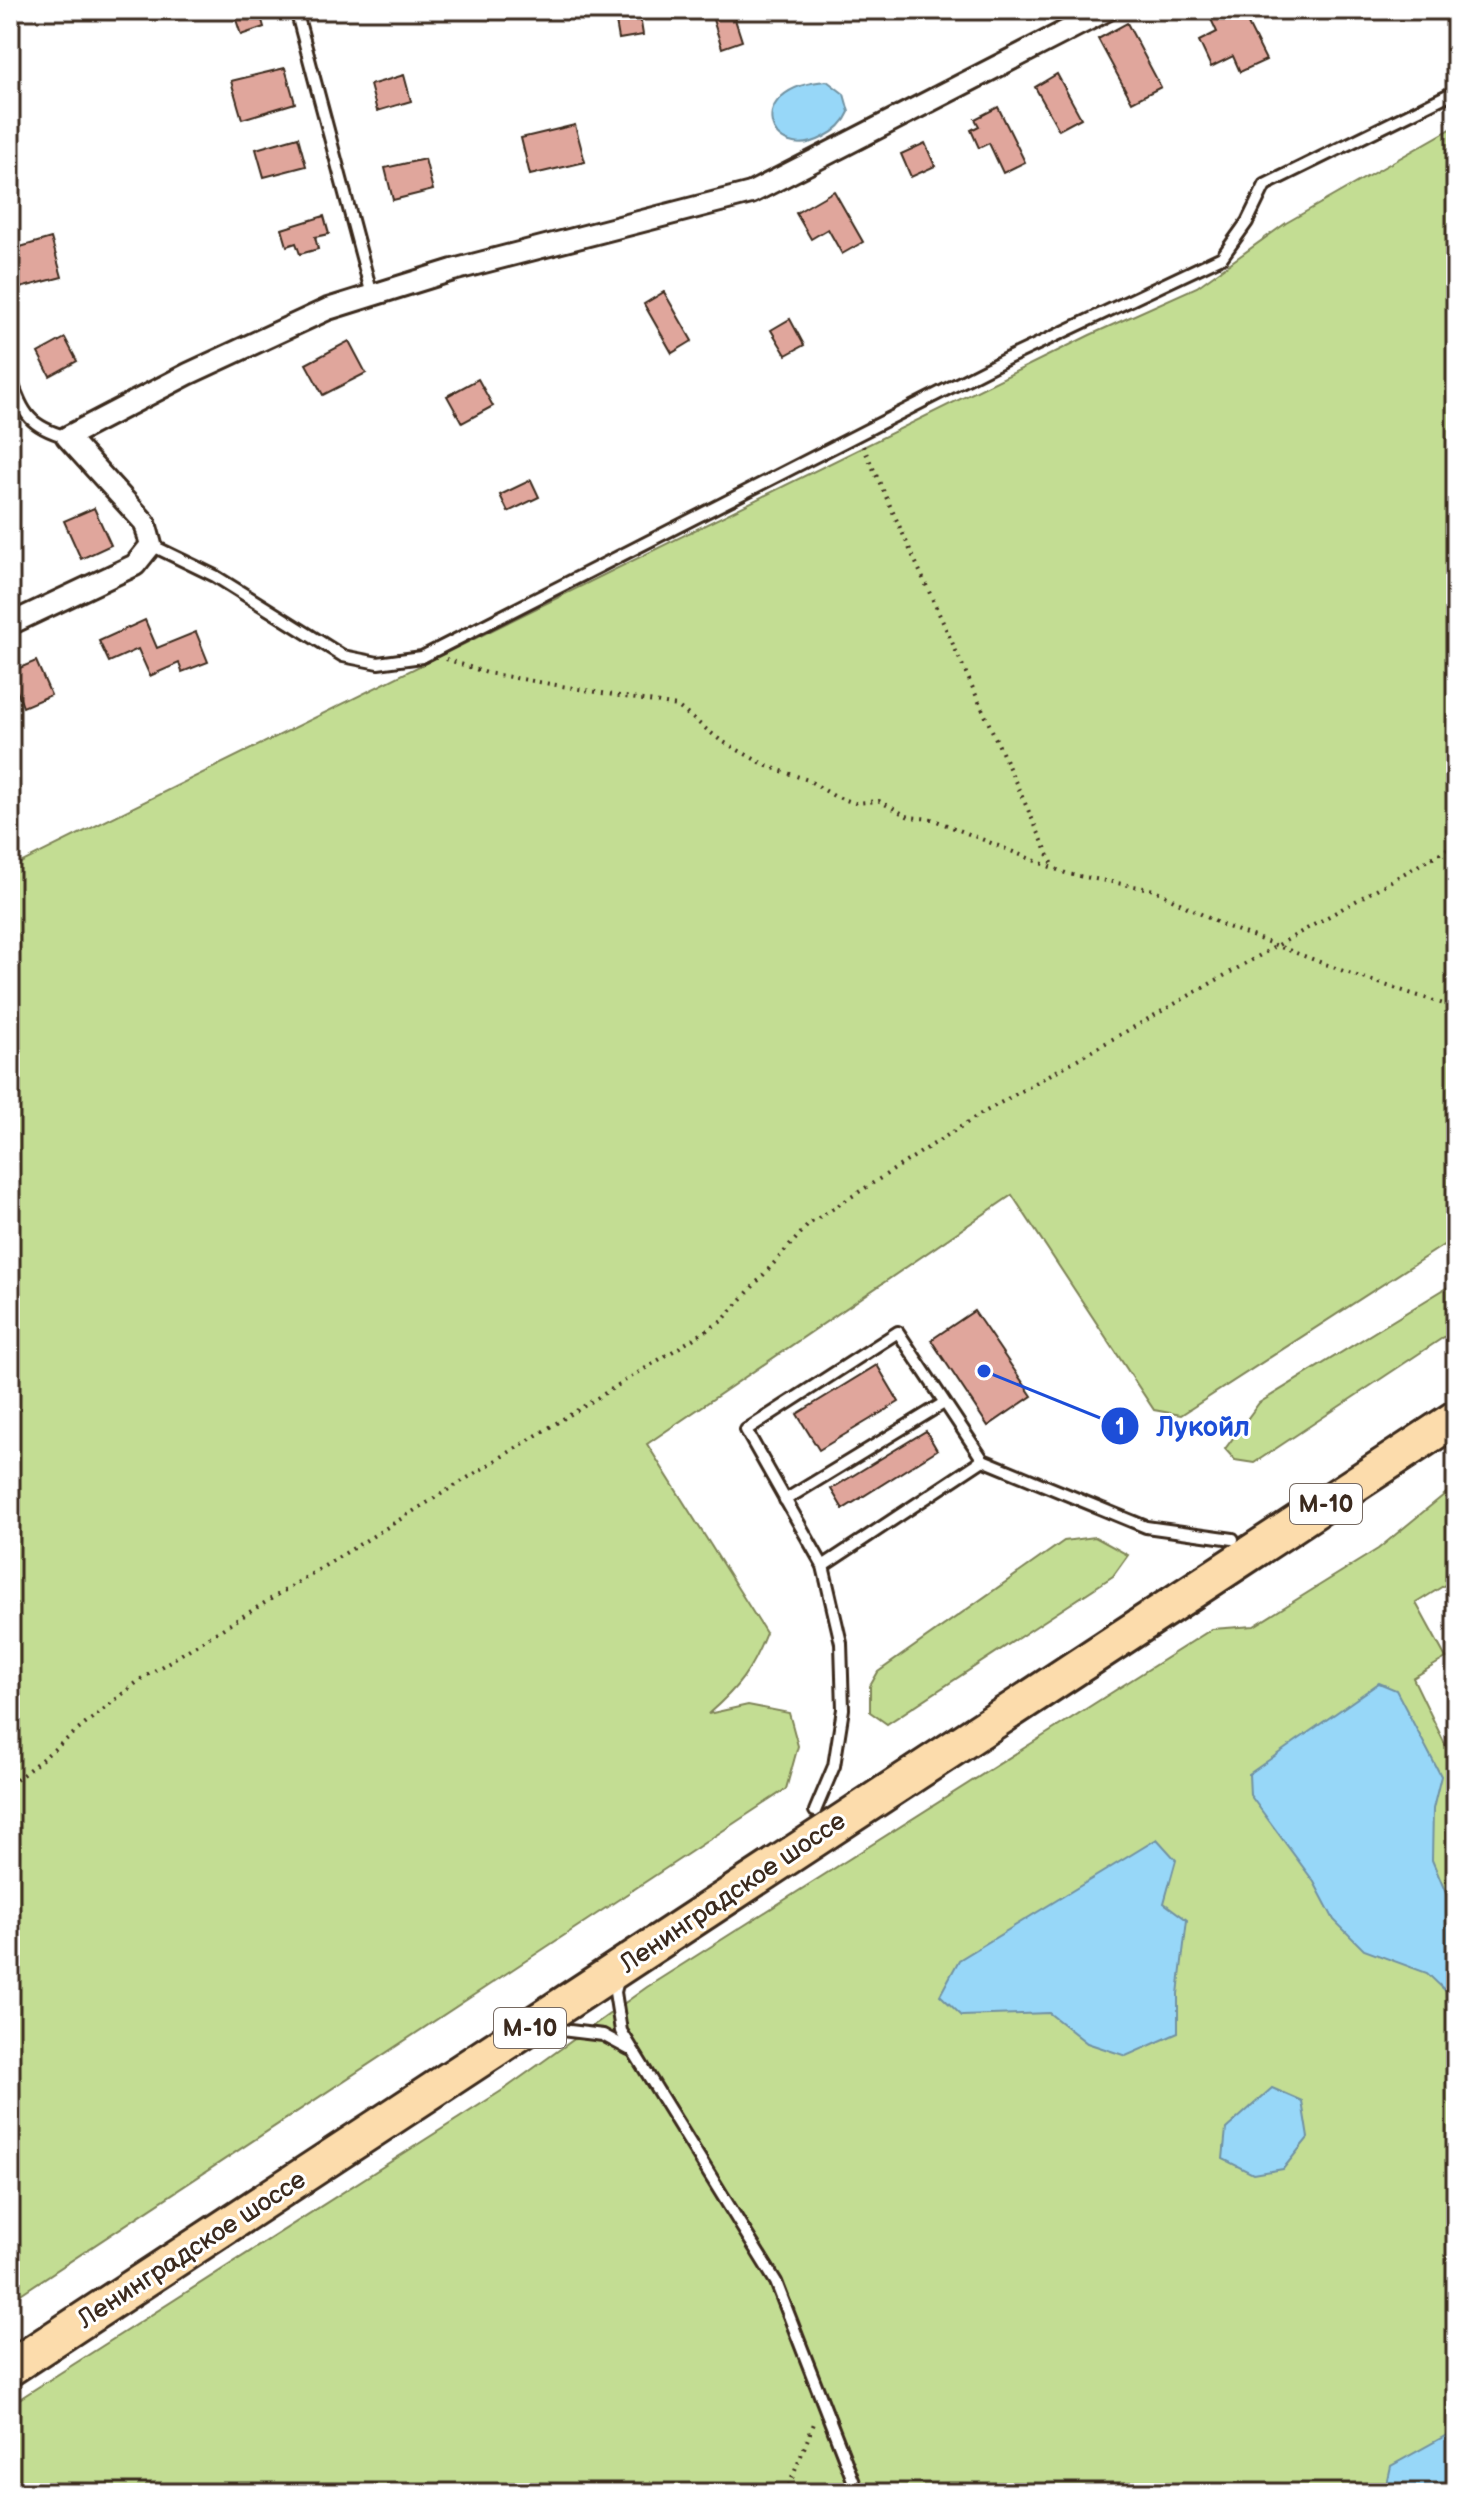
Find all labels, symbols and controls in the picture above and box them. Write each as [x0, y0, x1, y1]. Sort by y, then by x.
callout: Лукойл [1100, 1400, 1265, 1452]
text: Лукойл [1155, 1411, 1250, 1444]
text: 1 [1115, 1413, 1125, 1442]
road number: М-10 [1290, 1484, 1362, 1524]
street label: Ленинградское шоссе [613, 1806, 852, 1981]
road number: М-10 [494, 2008, 566, 2048]
street label: Ленинградское шоссе [71, 2165, 312, 2336]

